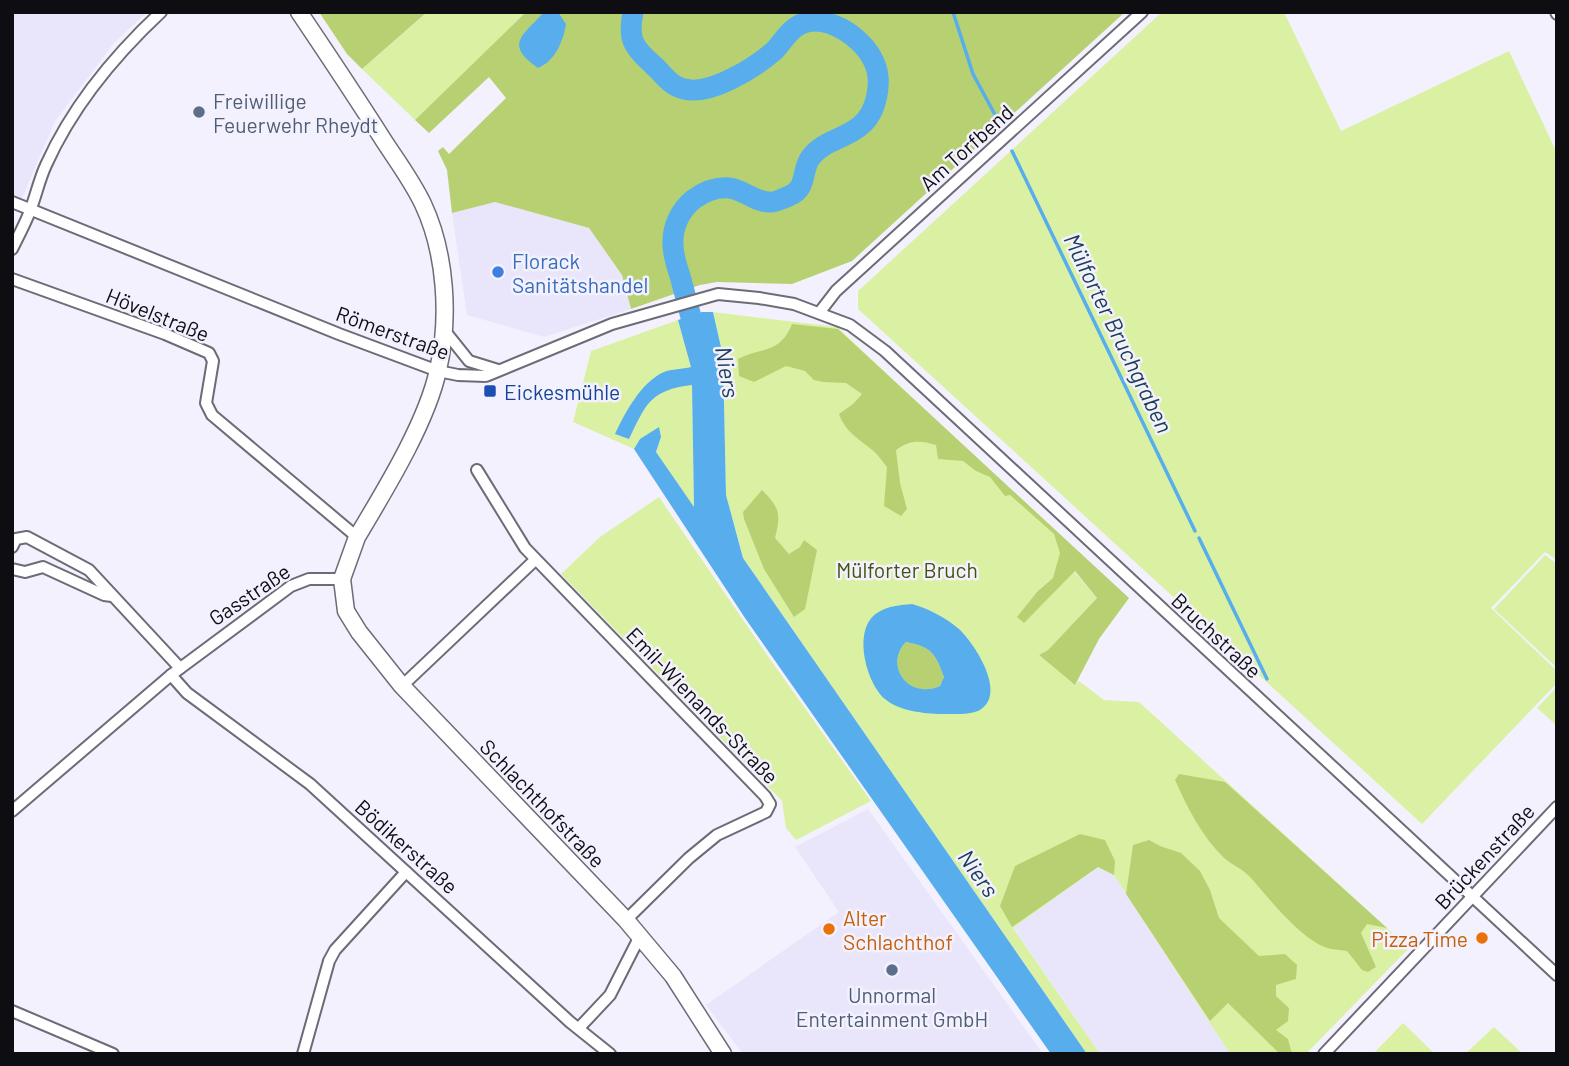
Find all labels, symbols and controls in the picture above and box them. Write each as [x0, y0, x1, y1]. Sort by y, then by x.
place label: Freiwillige Feuerwehr Rheydt [213, 88, 378, 137]
street label: Am Torfbend [914, 99, 1018, 195]
marker: Freiwillige Feuerwehr Rheydt [191, 104, 207, 120]
water label: Mülforter Bruchgraben [1059, 229, 1179, 437]
place label: Florack Sanitätshandel [512, 248, 648, 297]
marker: Florack Sanitätshandel [490, 264, 506, 280]
street label: Hövelstraße [103, 282, 213, 346]
street label: Römerstraße [333, 300, 453, 364]
water label: Niers [710, 344, 746, 400]
place label: Eickesmühle [504, 379, 620, 404]
marker: Eickesmühle [482, 383, 498, 399]
park label: Mülforter Bruch [836, 557, 978, 582]
street label: Gasstraße [204, 558, 294, 630]
street label: Bruchstraße [1167, 587, 1267, 683]
street label: Emil-Wienands-Straße [622, 622, 784, 788]
street label: Schlachthofstraße [475, 734, 611, 872]
street label: Bödikerstraße [351, 794, 463, 898]
street label: Brückenstraße [1429, 798, 1539, 914]
water label: Niers [953, 844, 1005, 902]
place label: Alter Schlachthof [843, 905, 953, 954]
marker: Alter Schlachthof [821, 921, 837, 937]
place label: Pizza Time [1371, 926, 1468, 951]
marker: Pizza Time [1474, 930, 1490, 946]
marker: Unnormal Entertainment GmbH [884, 962, 900, 978]
place label: Unnormal Entertainment GmbH [796, 982, 988, 1031]

